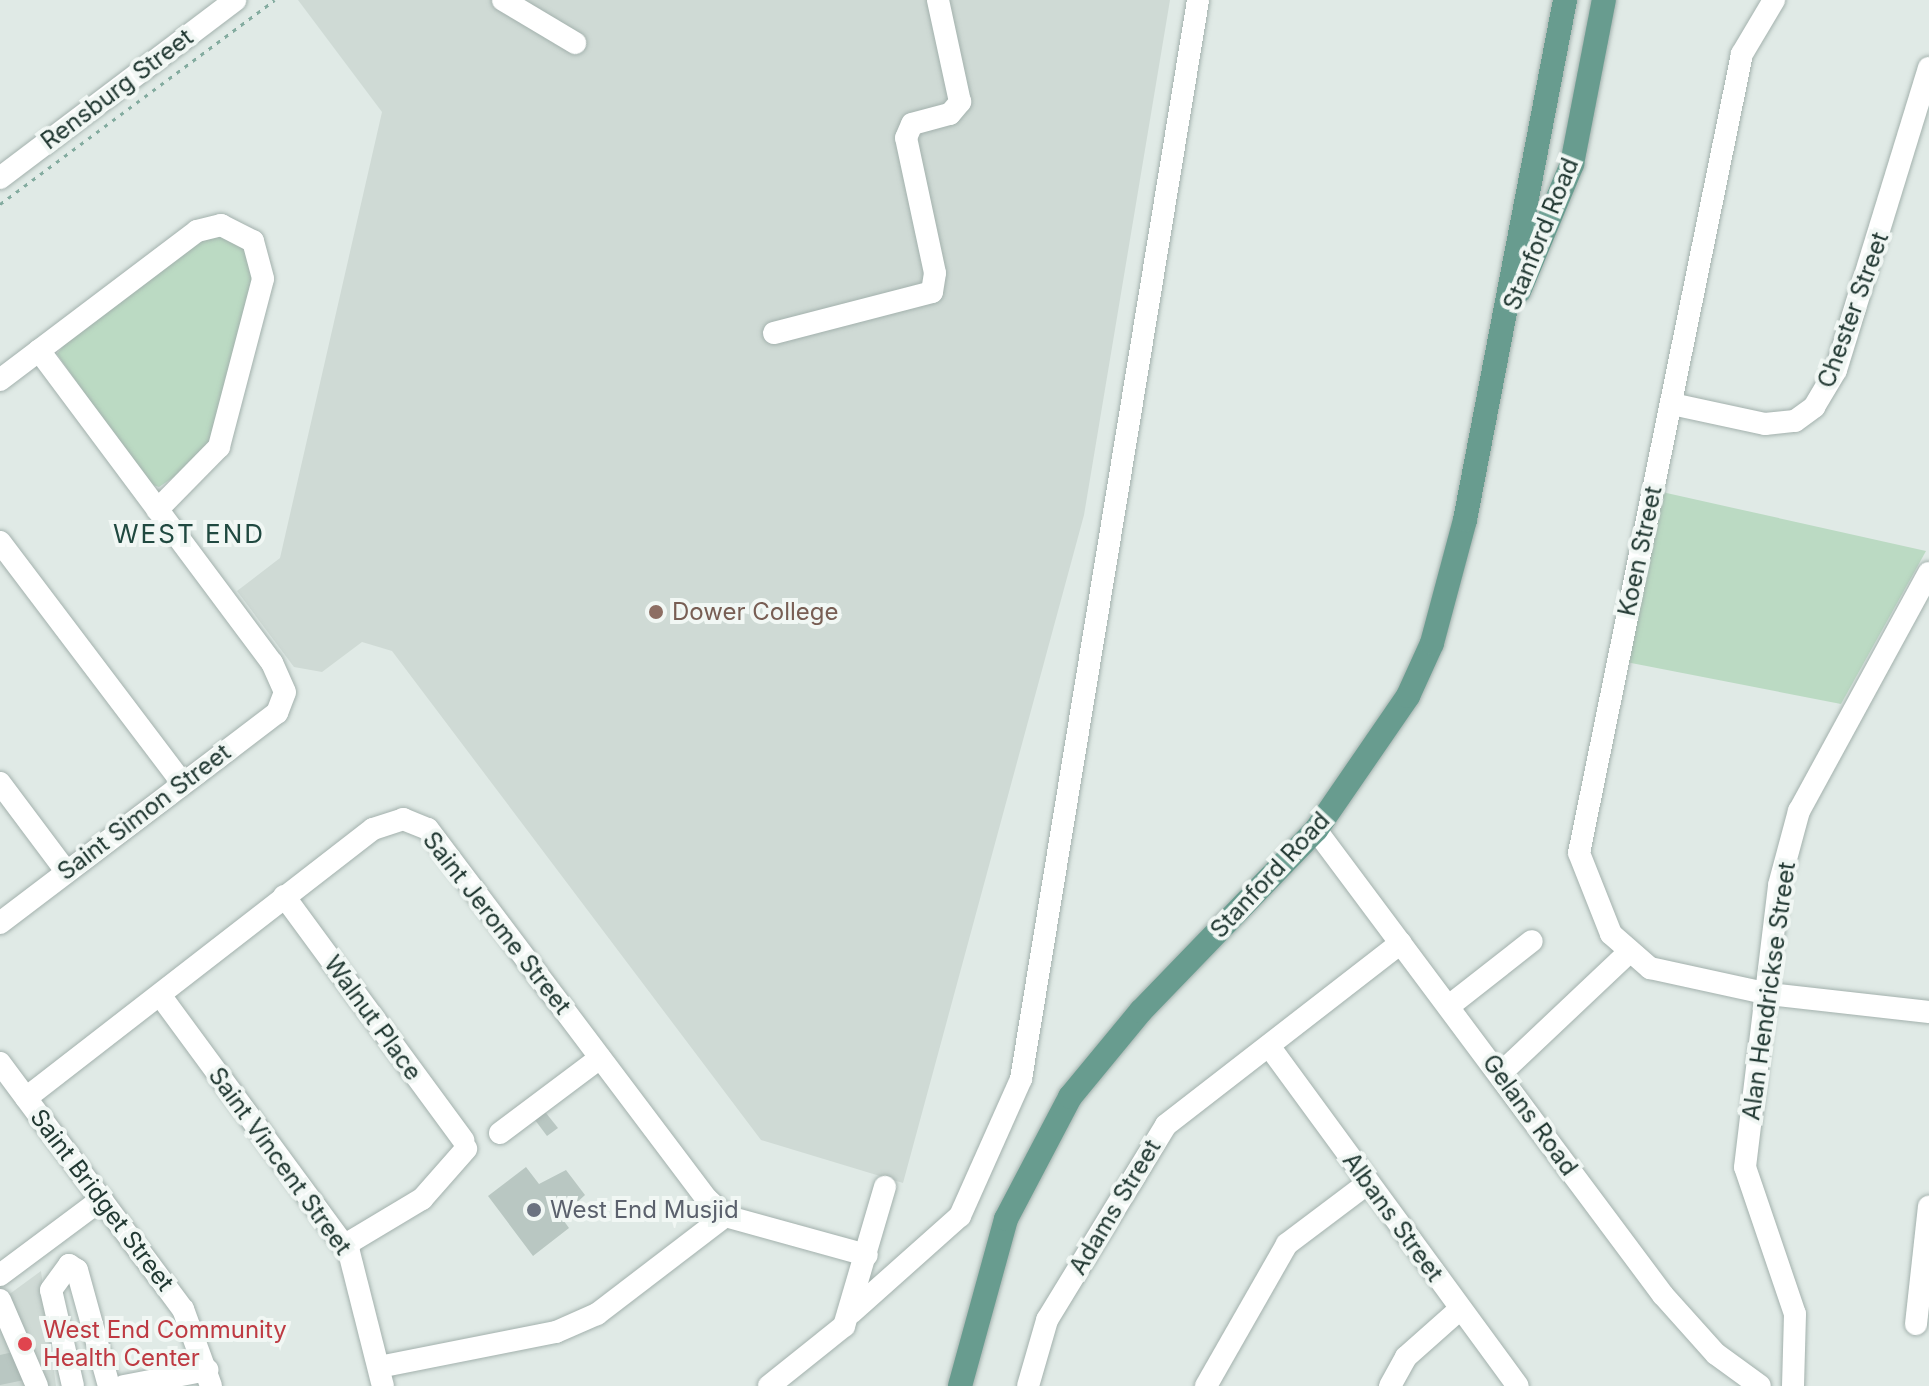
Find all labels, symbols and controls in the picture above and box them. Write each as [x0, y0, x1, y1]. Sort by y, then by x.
street label: Rensburg Street [35, 23, 199, 155]
street label: Stanford Road [1497, 154, 1585, 314]
street label: Chester Street [1812, 228, 1894, 392]
street label: Koen Street [1612, 483, 1668, 619]
district label: WEST END [113, 518, 265, 550]
place label: Dower College [672, 598, 839, 626]
marker: Dower College [647, 603, 665, 621]
street label: Saint Simon Street [52, 738, 236, 886]
street label: Stanford Road [1204, 806, 1336, 944]
street label: Saint Jerome Street [417, 826, 577, 1020]
street label: Alan Hendrickse Street [1737, 860, 1801, 1122]
street label: Walnut Place [318, 950, 428, 1086]
street label: Gelans Road [1476, 1049, 1584, 1181]
street label: Saint Vincent Street [202, 1062, 358, 1260]
street label: Saint Bridget Street [24, 1103, 180, 1297]
street label: Adams Street [1063, 1134, 1167, 1280]
street label: Albans Street [1337, 1147, 1449, 1287]
place label: West End Musjid [550, 1196, 739, 1224]
marker: West End Musjid [525, 1201, 543, 1219]
place label: West End Community Health Center [43, 1316, 287, 1372]
marker: West End Community Health Center [14, 1333, 36, 1355]

